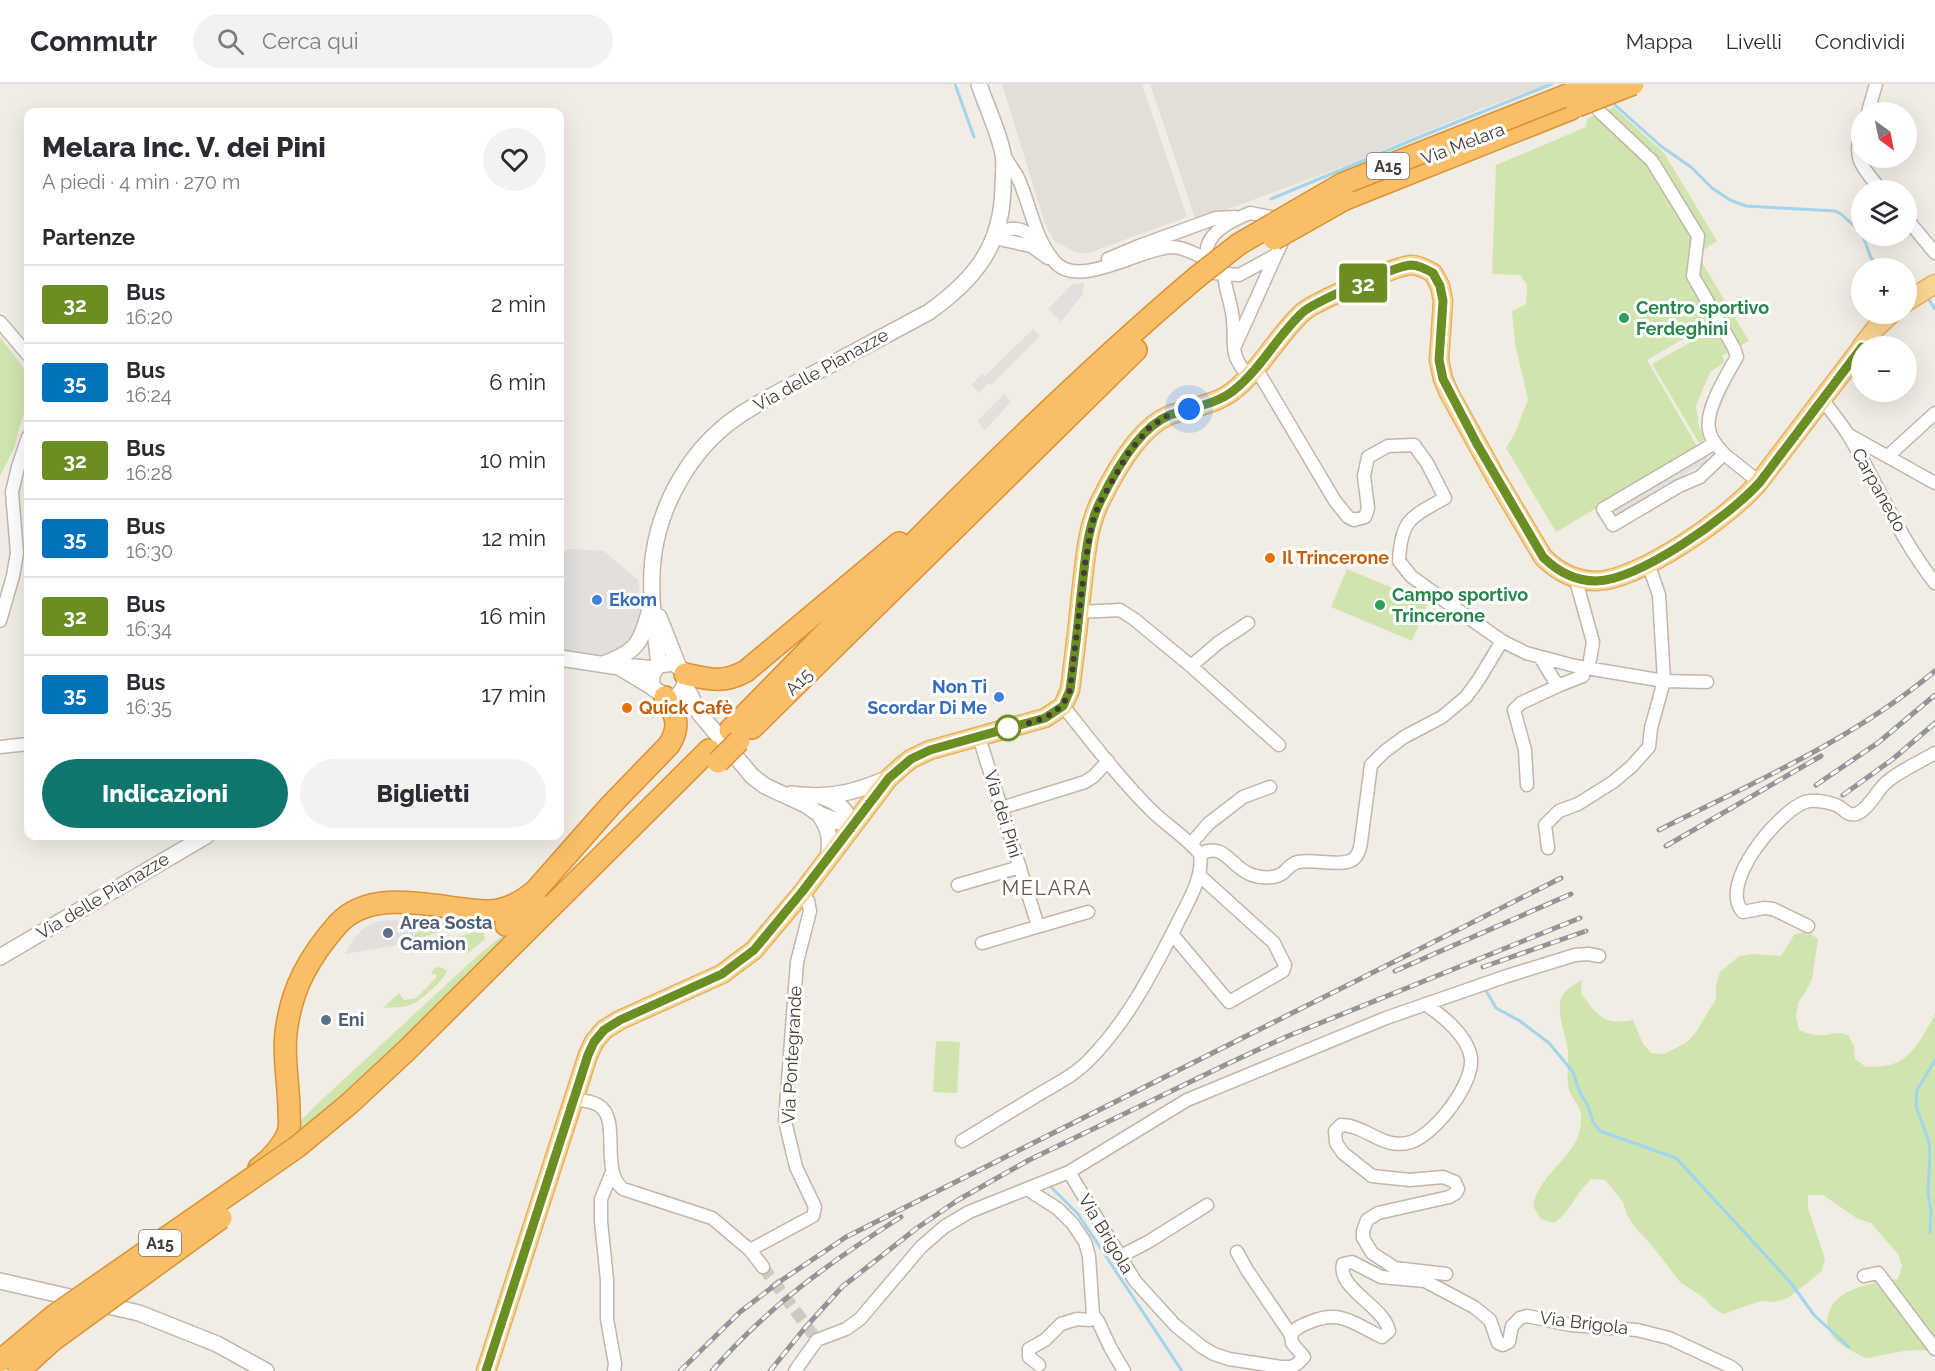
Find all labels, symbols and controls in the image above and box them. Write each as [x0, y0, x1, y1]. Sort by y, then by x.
search box [193, 14, 613, 68]
text: Commutr [30, 25, 157, 58]
icon: search [214, 25, 247, 58]
text: Cerca qui [262, 28, 359, 54]
text: Mappa [1626, 29, 1693, 54]
text: Livelli [1726, 29, 1782, 54]
text: Condividi [1815, 29, 1905, 54]
north arrow [1851, 102, 1917, 168]
map controls [1851, 102, 1917, 402]
street label: Via Melara [1418, 118, 1507, 169]
button: heart [483, 128, 546, 191]
text: Melara Inc. V. dei Pini [42, 131, 326, 164]
road number: A15 [1367, 153, 1409, 179]
text: A piedi · 4 min · 270 m [42, 170, 240, 194]
button: layers [1851, 180, 1917, 246]
text: Partenze [42, 224, 135, 250]
button: + [1851, 258, 1917, 324]
line badge: 32 [1336, 264, 1390, 302]
text: 32 [1351, 271, 1375, 296]
text: Bus [126, 279, 165, 305]
text: 2 min [491, 291, 546, 317]
text: 32 [63, 292, 87, 317]
place label: Centro sportivo Ferdeghini [1636, 297, 1769, 339]
text: 16:20 [126, 305, 173, 329]
marker: Centro sportivo Ferdeghini [1617, 311, 1631, 325]
street label: Via delle Pianazze [750, 324, 892, 415]
button: − [1851, 336, 1917, 402]
text: Bus [126, 357, 165, 383]
text: 6 min [489, 369, 546, 395]
text: 35 [63, 370, 87, 395]
text: 16:24 [126, 383, 172, 407]
your location [1174, 394, 1204, 424]
text: Bus [126, 435, 165, 461]
street label: Carpanedo [1848, 444, 1911, 535]
text: 10 min [480, 447, 546, 473]
text: 32 [63, 448, 87, 473]
text: 16:28 [126, 461, 173, 485]
text: Bus [126, 513, 165, 539]
text: 12 min [482, 525, 546, 551]
text: 35 [63, 526, 87, 551]
text: 16:30 [126, 539, 173, 563]
place label: Il Trincerone [1282, 547, 1389, 568]
marker: Il Trincerone [1263, 551, 1277, 565]
place label: Campo sportivo Trincerone [1392, 584, 1528, 626]
place label: Ekom [609, 589, 657, 610]
text: Bus [126, 591, 165, 617]
marker: Ekom [590, 593, 604, 607]
marker: Campo sportivo Trincerone [1373, 598, 1387, 612]
text: 16 min [480, 603, 546, 629]
text: 32 [63, 604, 87, 629]
text: 16:34 [126, 617, 172, 641]
street label: A15 [781, 664, 817, 700]
text: Bus [126, 669, 165, 695]
place label: Non Ti Scordar Di Me [867, 676, 987, 718]
text: 17 min [481, 681, 546, 707]
text: 35 [63, 682, 87, 707]
marker: Non Ti Scordar Di Me [992, 690, 1006, 704]
text: 16:35 [126, 695, 172, 719]
place label: Quick Cafè [639, 697, 733, 718]
marker: Quick Cafè [620, 701, 634, 715]
unlabelled marker [995, 715, 1021, 741]
button: Indicazioni [42, 759, 288, 828]
button: Biglietti [300, 759, 546, 828]
street label: Via dei Pini [980, 768, 1027, 860]
street label: Via delle Pianazze [33, 848, 173, 943]
district label: MELARA [1002, 876, 1092, 900]
place label: Area Sosta Camion [400, 912, 492, 954]
marker: Area Sosta Camion [381, 926, 395, 940]
street label: Via Pontegrande [777, 985, 806, 1125]
place label: Eni [338, 1009, 364, 1030]
marker: Eni [319, 1013, 333, 1027]
street label: Via Brigola [1074, 1190, 1138, 1277]
road number: A15 [139, 1230, 181, 1256]
street label: Via Brigola [1538, 1307, 1630, 1338]

